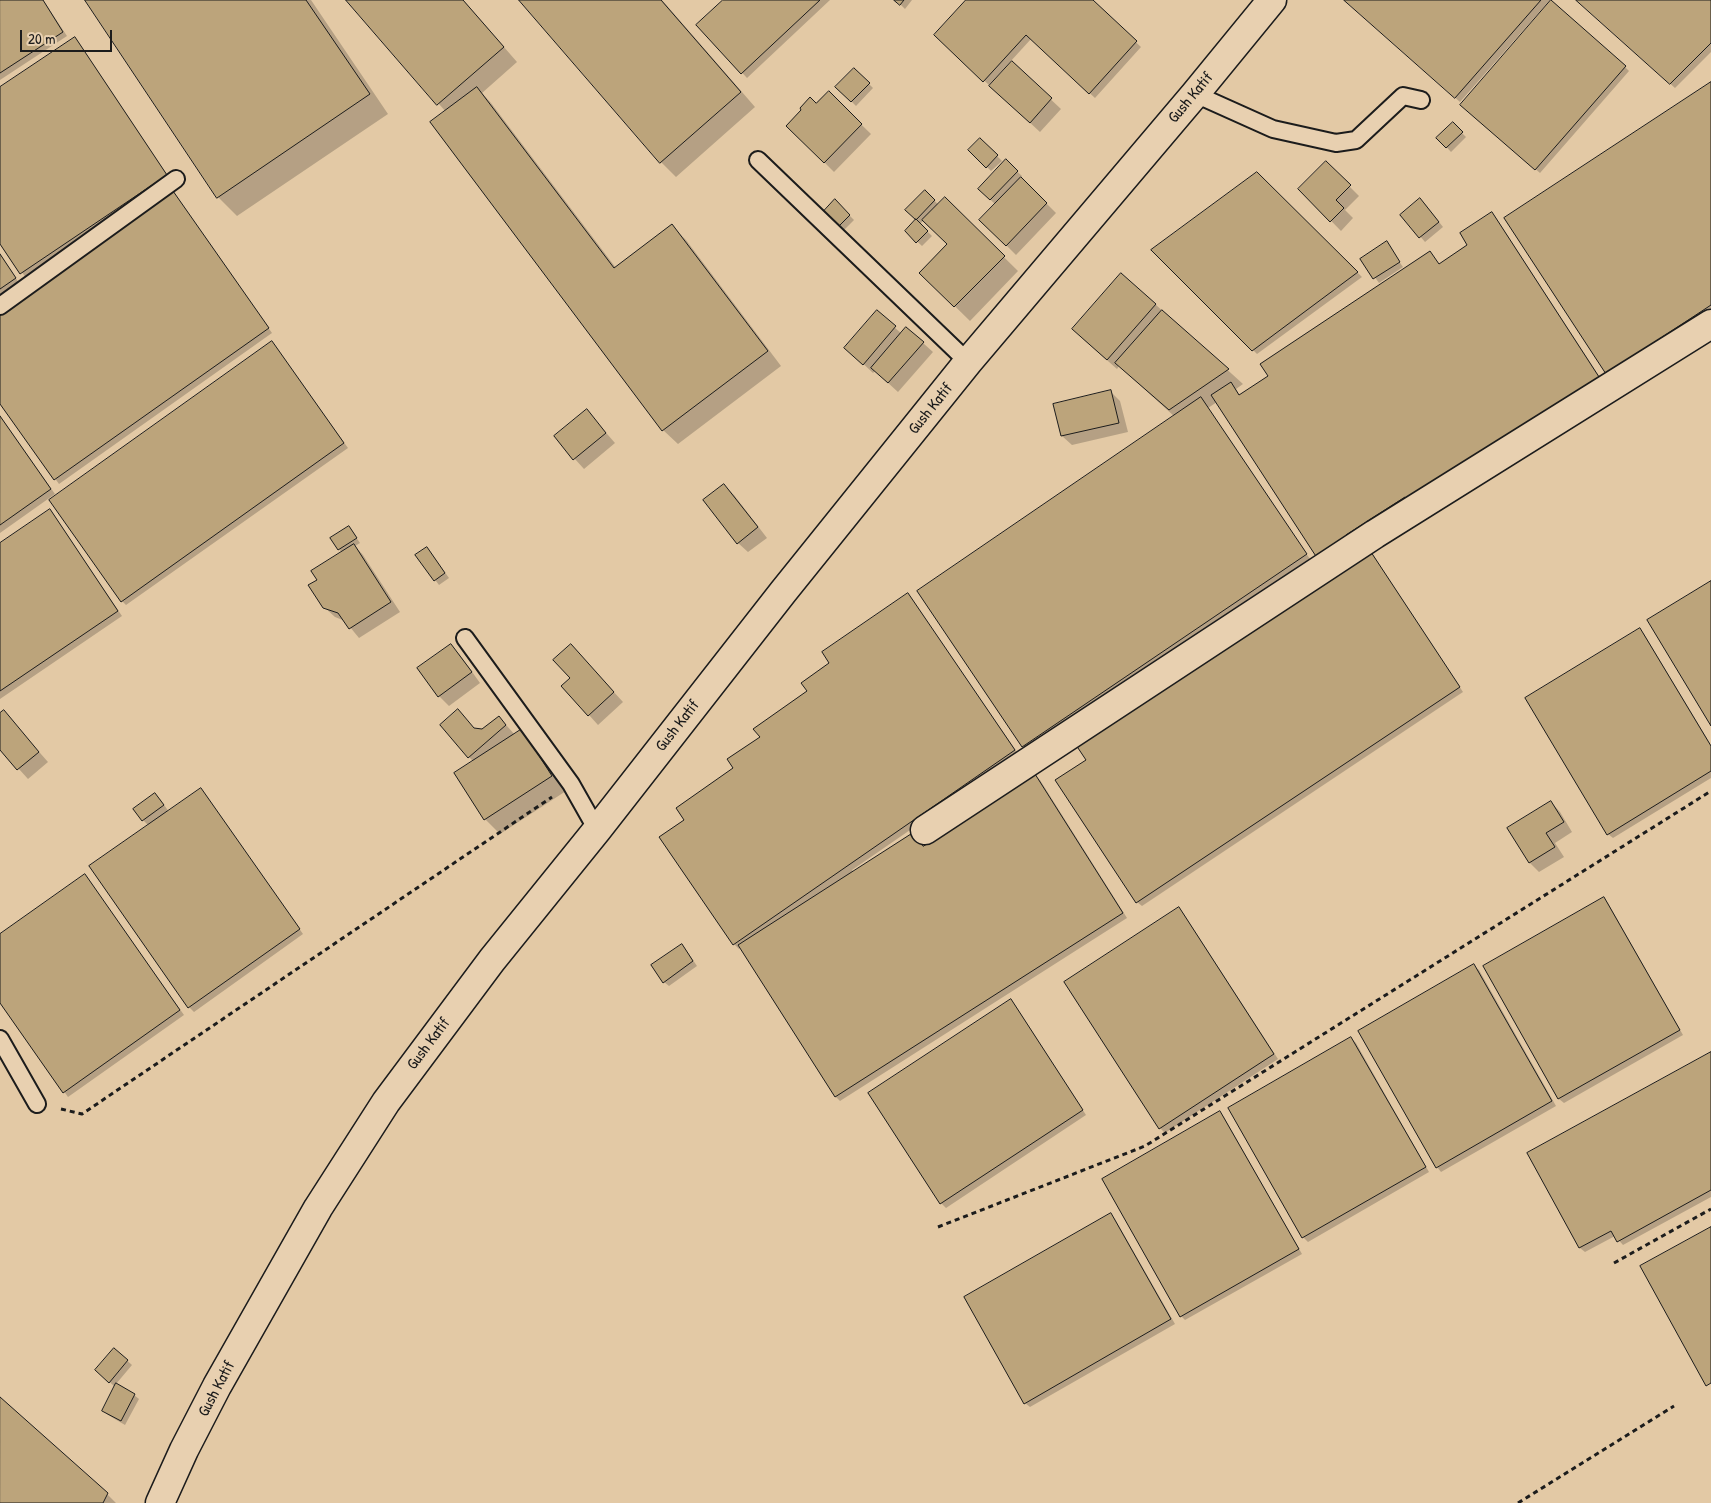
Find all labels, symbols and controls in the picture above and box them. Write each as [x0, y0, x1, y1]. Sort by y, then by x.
scale bar [22, 20, 115, 52]
text: 20 m [28, 28, 55, 49]
street label: Gush Katif [1164, 69, 1218, 127]
street label: Gush Katif [905, 380, 957, 438]
street label: Gush Katif [652, 696, 704, 756]
street label: Gush Katif [403, 1014, 455, 1074]
street label: Gush Katif [194, 1358, 240, 1420]

